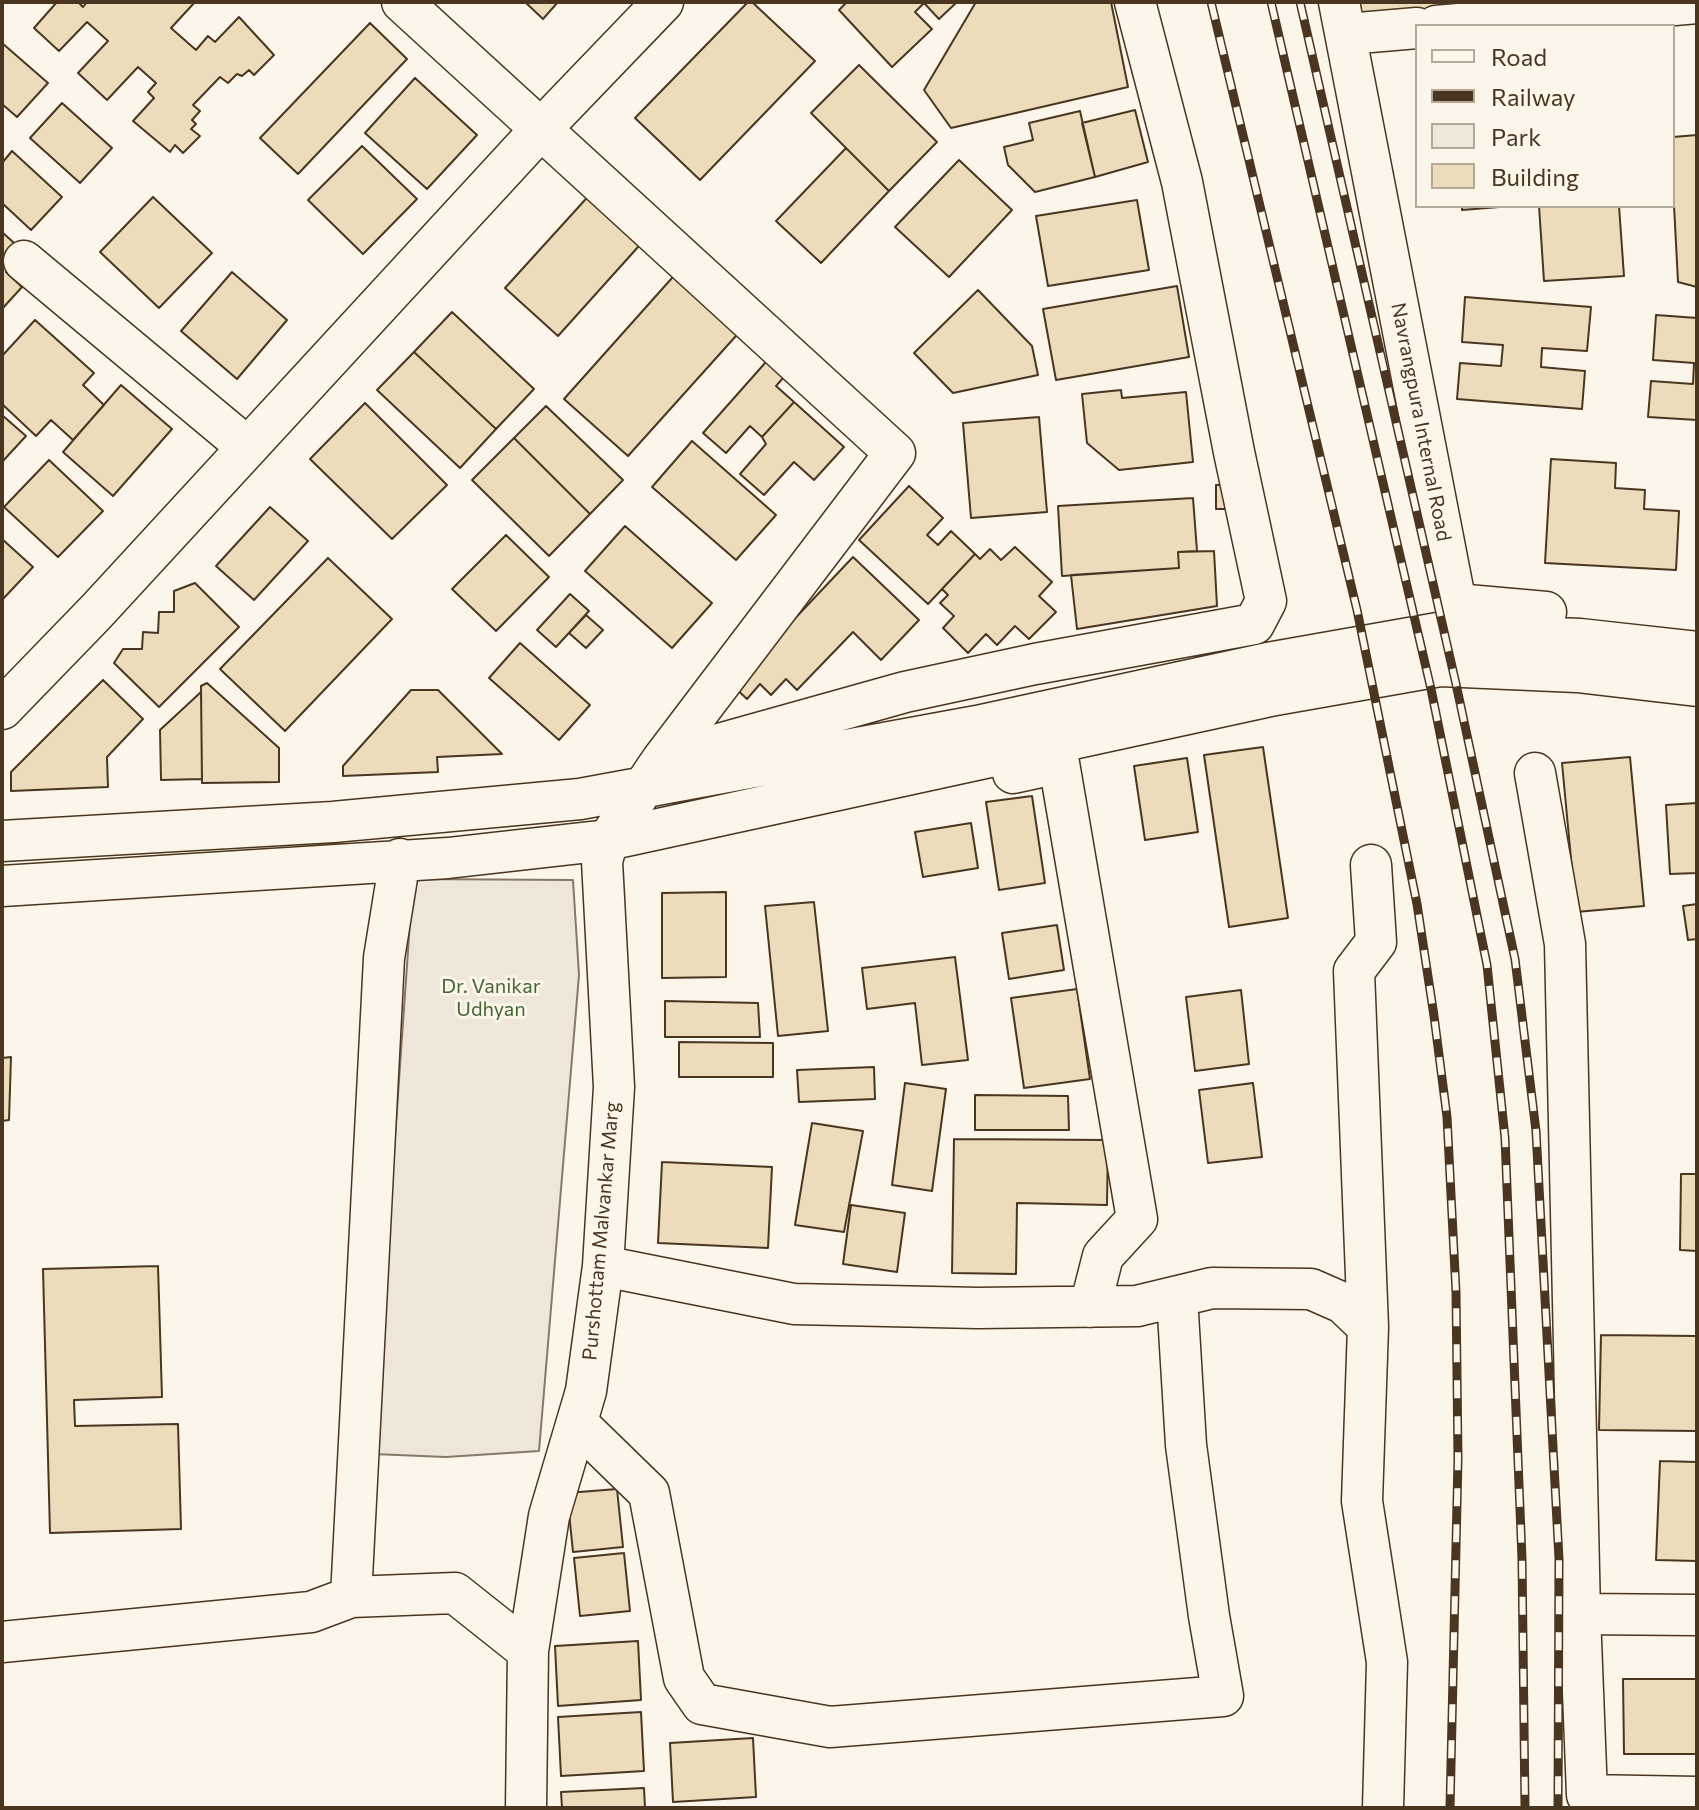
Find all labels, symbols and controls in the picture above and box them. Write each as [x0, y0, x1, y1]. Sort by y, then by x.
legend [1415, 24, 1675, 208]
text: Road [1491, 42, 1547, 71]
text: Railway [1491, 82, 1576, 111]
text: Park [1491, 122, 1541, 151]
text: Building [1491, 162, 1579, 191]
street label: Navrangpura Internal Road [1386, 301, 1456, 543]
park label: Dr. Vanikar Udhyan [441, 974, 541, 1021]
street label: Purshottam Malvankar Marg [578, 1101, 624, 1361]

